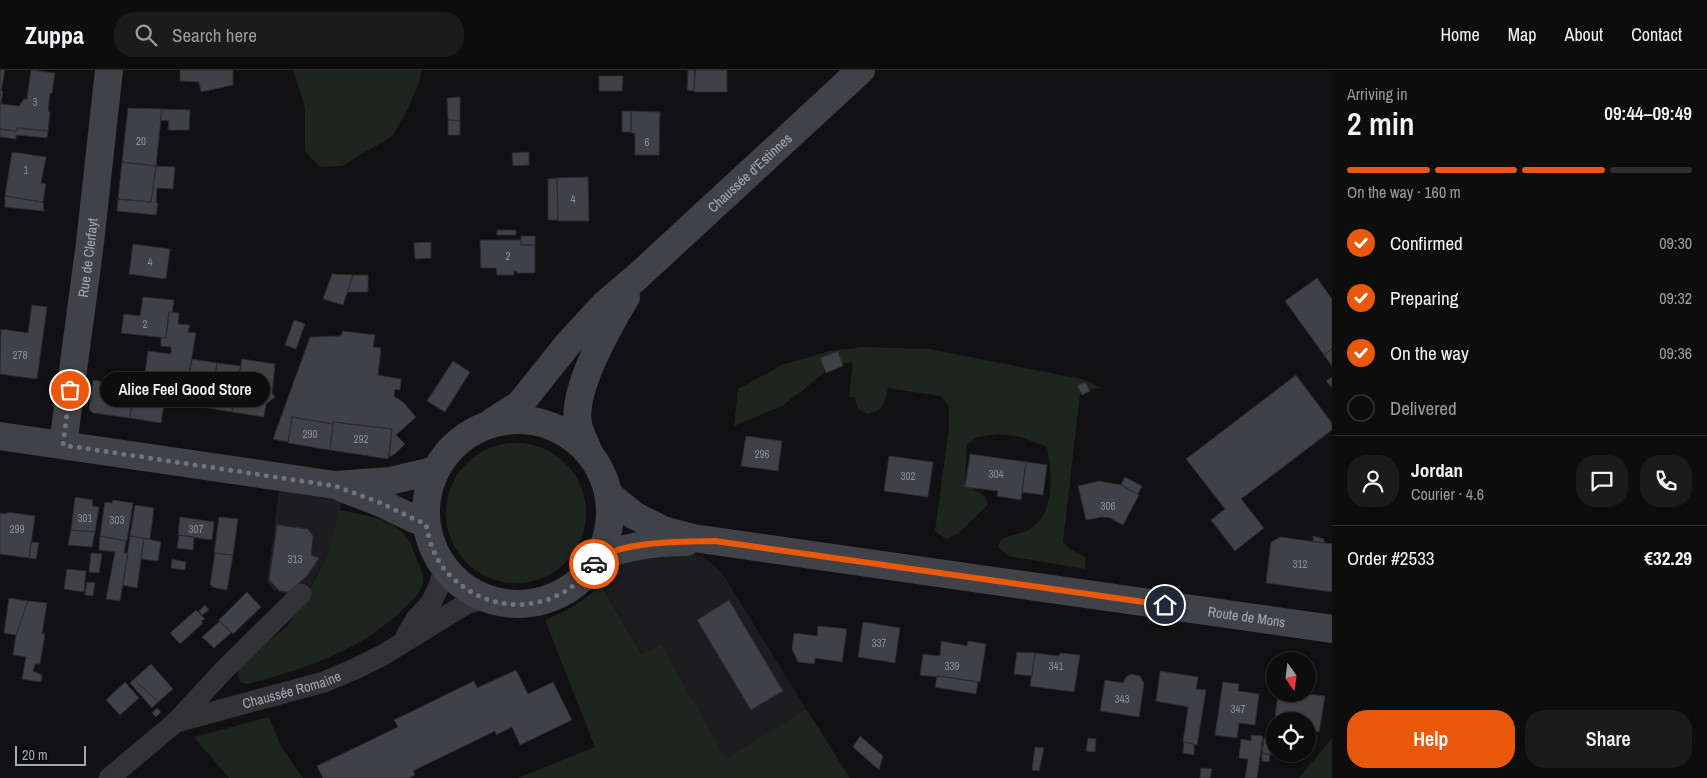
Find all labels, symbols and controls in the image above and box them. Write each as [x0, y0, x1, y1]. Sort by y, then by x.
search box [114, 12, 464, 57]
text: Zuppa [25, 19, 84, 51]
icon: search [132, 21, 160, 49]
text: Search here [172, 22, 257, 48]
text: Home [1440, 22, 1480, 47]
text: Map [1508, 22, 1537, 47]
text: About [1565, 22, 1603, 47]
text: Contact [1631, 22, 1682, 47]
text: Arriving in [1347, 83, 1408, 105]
house number: 3 [32, 95, 38, 109]
text: 09:44–09:49 [1604, 100, 1692, 126]
text: 2 min [1347, 102, 1415, 145]
street label: Chaussée d'Estinnes [704, 129, 796, 216]
house number: 20 [136, 134, 146, 148]
house number: 6 [644, 135, 650, 149]
house number: 1 [23, 163, 29, 177]
text: On the way · 160 m [1347, 181, 1461, 203]
house number: 4 [570, 192, 576, 206]
street label: Rue de Clerfayt [74, 217, 102, 298]
icon: check [1347, 229, 1375, 257]
text: Confirmed [1390, 230, 1463, 256]
text: 09:30 [1659, 232, 1692, 254]
house number: 2 [505, 249, 511, 263]
house number: 4 [147, 255, 153, 269]
icon: check [1347, 284, 1375, 312]
text: Preparing [1390, 285, 1458, 311]
text: 09:32 [1659, 287, 1692, 309]
house number: 2 [142, 317, 148, 331]
icon: check [1347, 339, 1375, 367]
text: On the way [1390, 340, 1469, 366]
text: 09:36 [1659, 342, 1692, 364]
house number: 278 [12, 348, 28, 362]
pin [49, 369, 91, 411]
callout: Alice Feel Good Store [100, 372, 270, 408]
icon: bag [56, 376, 84, 404]
text: Alice Feel Good Store [118, 378, 252, 400]
text: Delivered [1390, 395, 1457, 421]
house number: 290 [302, 427, 318, 441]
house number: 292 [353, 432, 369, 446]
house number: 296 [754, 447, 770, 461]
button: person [1347, 455, 1399, 507]
button: chat [1576, 455, 1628, 507]
button: phone [1640, 455, 1692, 507]
text: Jordan [1411, 457, 1463, 483]
house number: 304 [988, 467, 1004, 481]
house number: 302 [900, 469, 916, 483]
text: Courier · 4.6 [1411, 483, 1484, 505]
house number: 306 [1100, 499, 1116, 513]
house number: 301 [77, 511, 93, 525]
house number: 303 [109, 513, 125, 527]
house number: 299 [9, 522, 25, 536]
house number: 307 [188, 522, 204, 536]
courier [569, 539, 619, 589]
text: Order #2533 [1347, 545, 1434, 571]
text: €32.29 [1644, 545, 1692, 571]
icon: car [580, 550, 608, 578]
house number: 313 [287, 552, 303, 566]
house number: 312 [1292, 557, 1308, 571]
pin [1144, 584, 1186, 626]
icon: home [1151, 591, 1179, 619]
street label: Route de Mons [1207, 602, 1287, 631]
house number: 337 [871, 636, 887, 650]
north arrow [1266, 652, 1316, 702]
map controls [1266, 652, 1316, 762]
house number: 339 [944, 659, 960, 673]
house number: 341 [1048, 659, 1064, 673]
street label: Chaussée Romaine [240, 667, 344, 713]
house number: 343 [1114, 692, 1130, 706]
house number: 347 [1230, 702, 1246, 716]
button: Help [1347, 710, 1515, 768]
button: Share [1525, 710, 1692, 768]
button: locate [1266, 712, 1316, 762]
scale bar [15, 743, 86, 766]
text: 20 m [22, 746, 48, 764]

